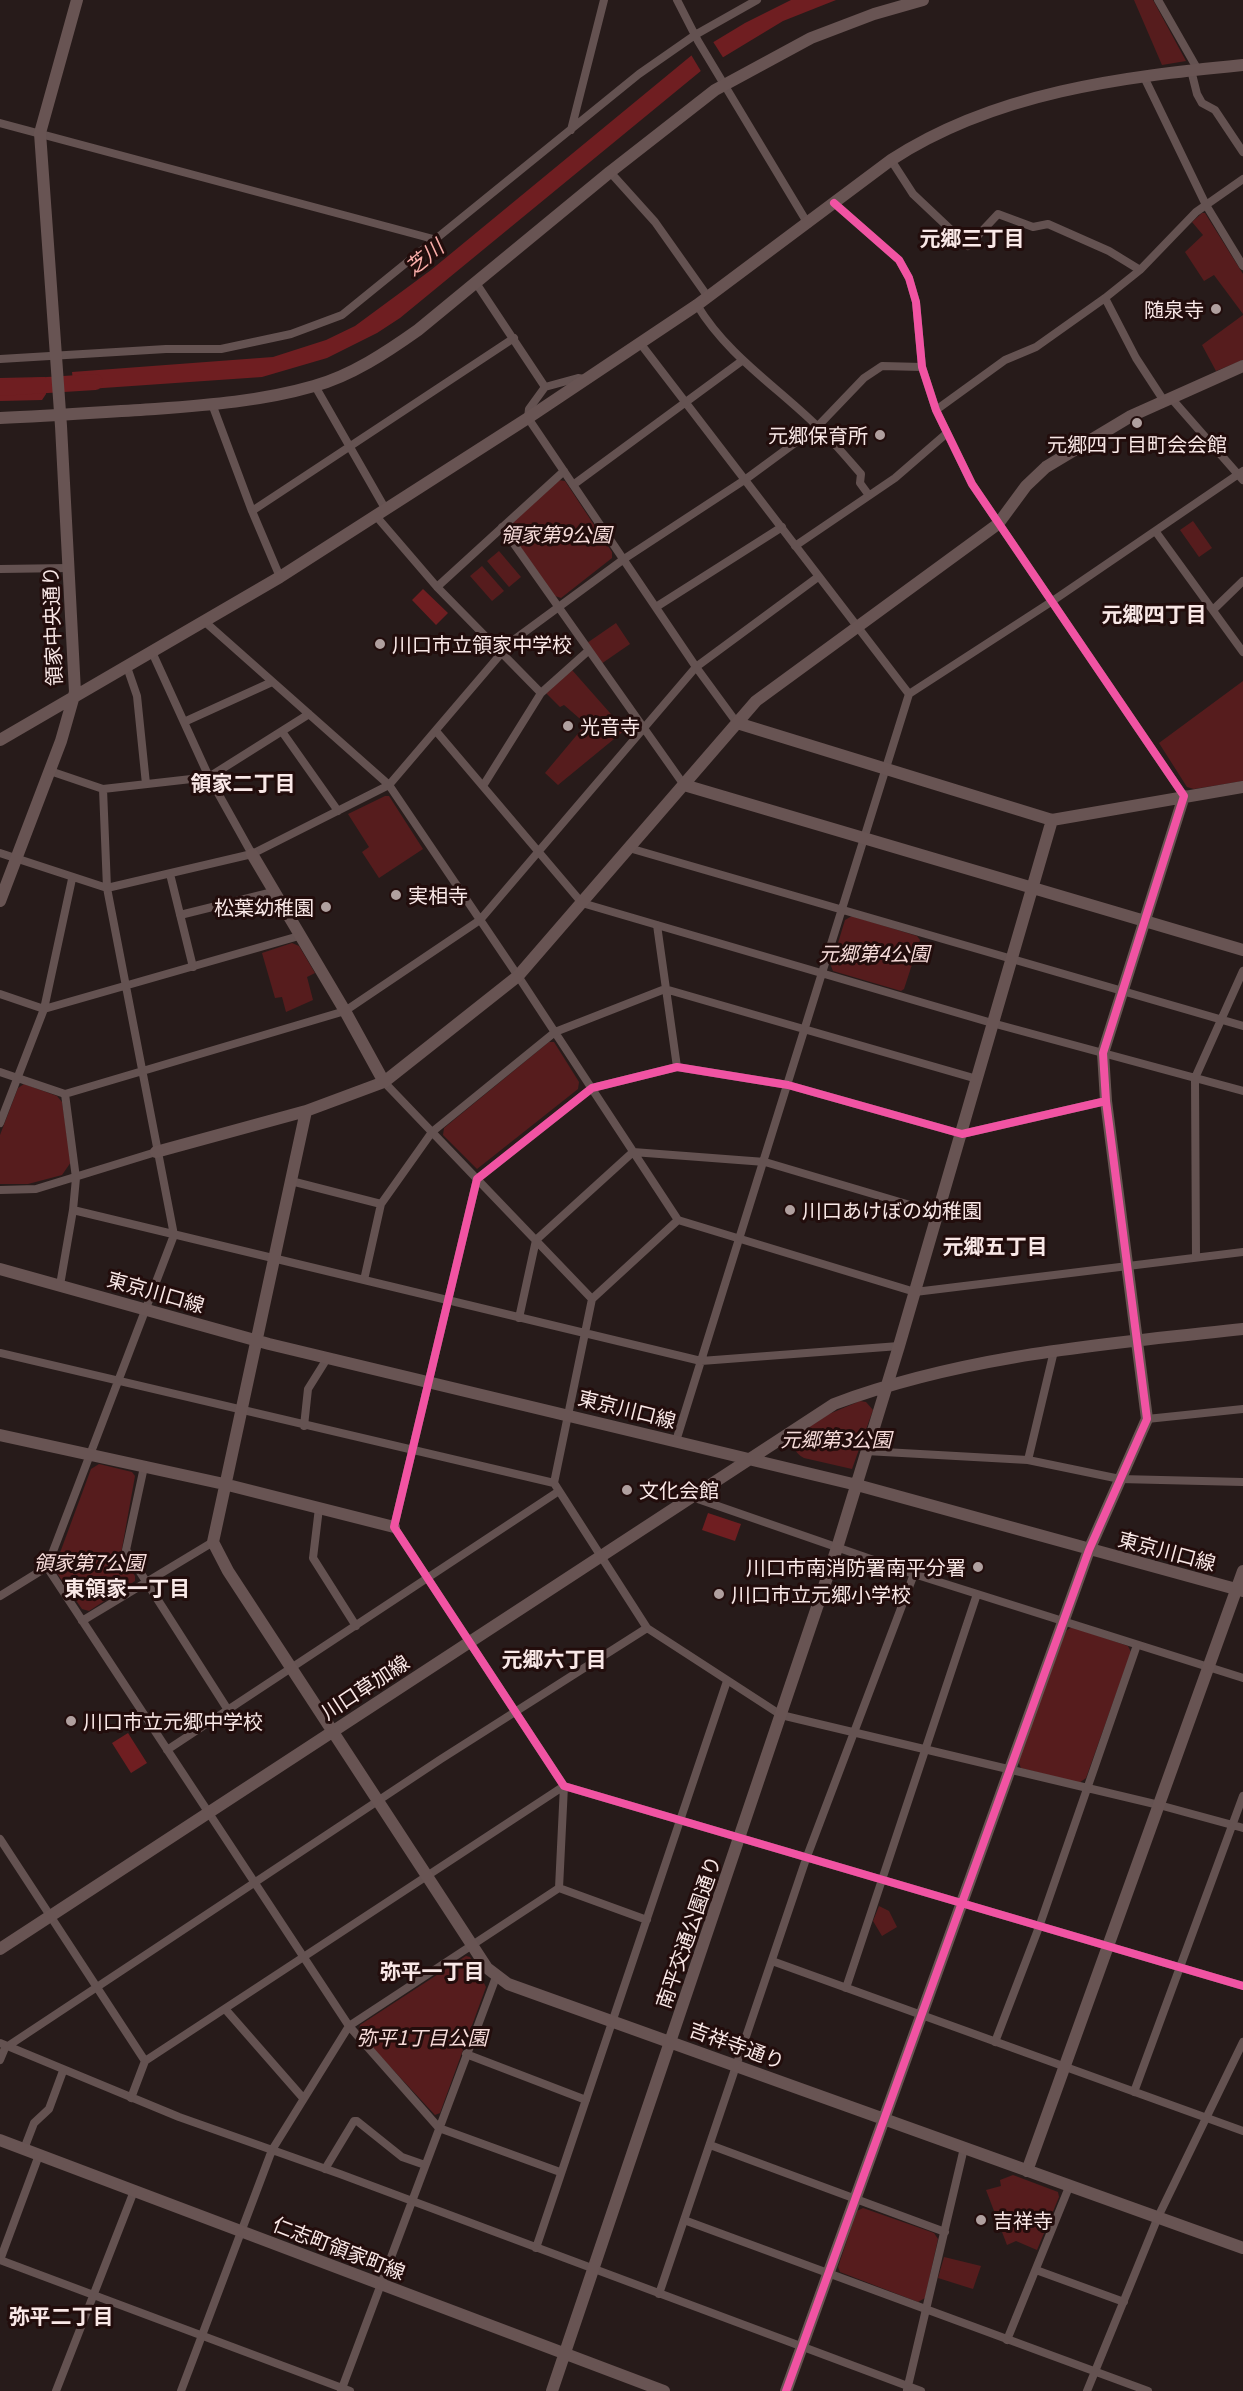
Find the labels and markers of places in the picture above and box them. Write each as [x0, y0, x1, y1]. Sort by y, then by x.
place label: 随泉寺 [1144, 297, 1204, 321]
marker: 随泉寺 [1209, 302, 1223, 316]
marker: 元郷四丁目町会会館 [1130, 416, 1144, 430]
place label: 元郷保育所 [768, 423, 868, 447]
marker: 元郷保育所 [873, 428, 887, 442]
place label: 元郷四丁目町会会館 [1047, 432, 1227, 456]
place label: 川口市立領家中学校 [392, 632, 572, 656]
marker: 川口市立領家中学校 [373, 637, 387, 651]
place label: 光音寺 [580, 714, 640, 738]
marker: 光音寺 [561, 719, 575, 733]
place label: 実相寺 [408, 883, 468, 907]
marker: 実相寺 [389, 888, 403, 902]
place label: 松葉幼稚園 [214, 895, 314, 919]
marker: 松葉幼稚園 [319, 900, 333, 914]
place label: 川口あけぼの幼稚園 [802, 1198, 982, 1222]
marker: 川口あけぼの幼稚園 [783, 1203, 797, 1217]
place label: 文化会館 [639, 1478, 719, 1502]
marker: 文化会館 [620, 1483, 634, 1497]
place label: 川口市南消防署南平分署 [746, 1555, 966, 1579]
marker: 川口市南消防署南平分署 [971, 1560, 985, 1574]
place label: 川口市立元郷小学校 [731, 1582, 911, 1606]
marker: 川口市立元郷小学校 [712, 1587, 726, 1601]
place label: 川口市立元郷中学校 [83, 1709, 263, 1733]
marker: 川口市立元郷中学校 [64, 1714, 78, 1728]
place label: 吉祥寺 [993, 2208, 1053, 2232]
marker: 吉祥寺 [974, 2213, 988, 2227]

